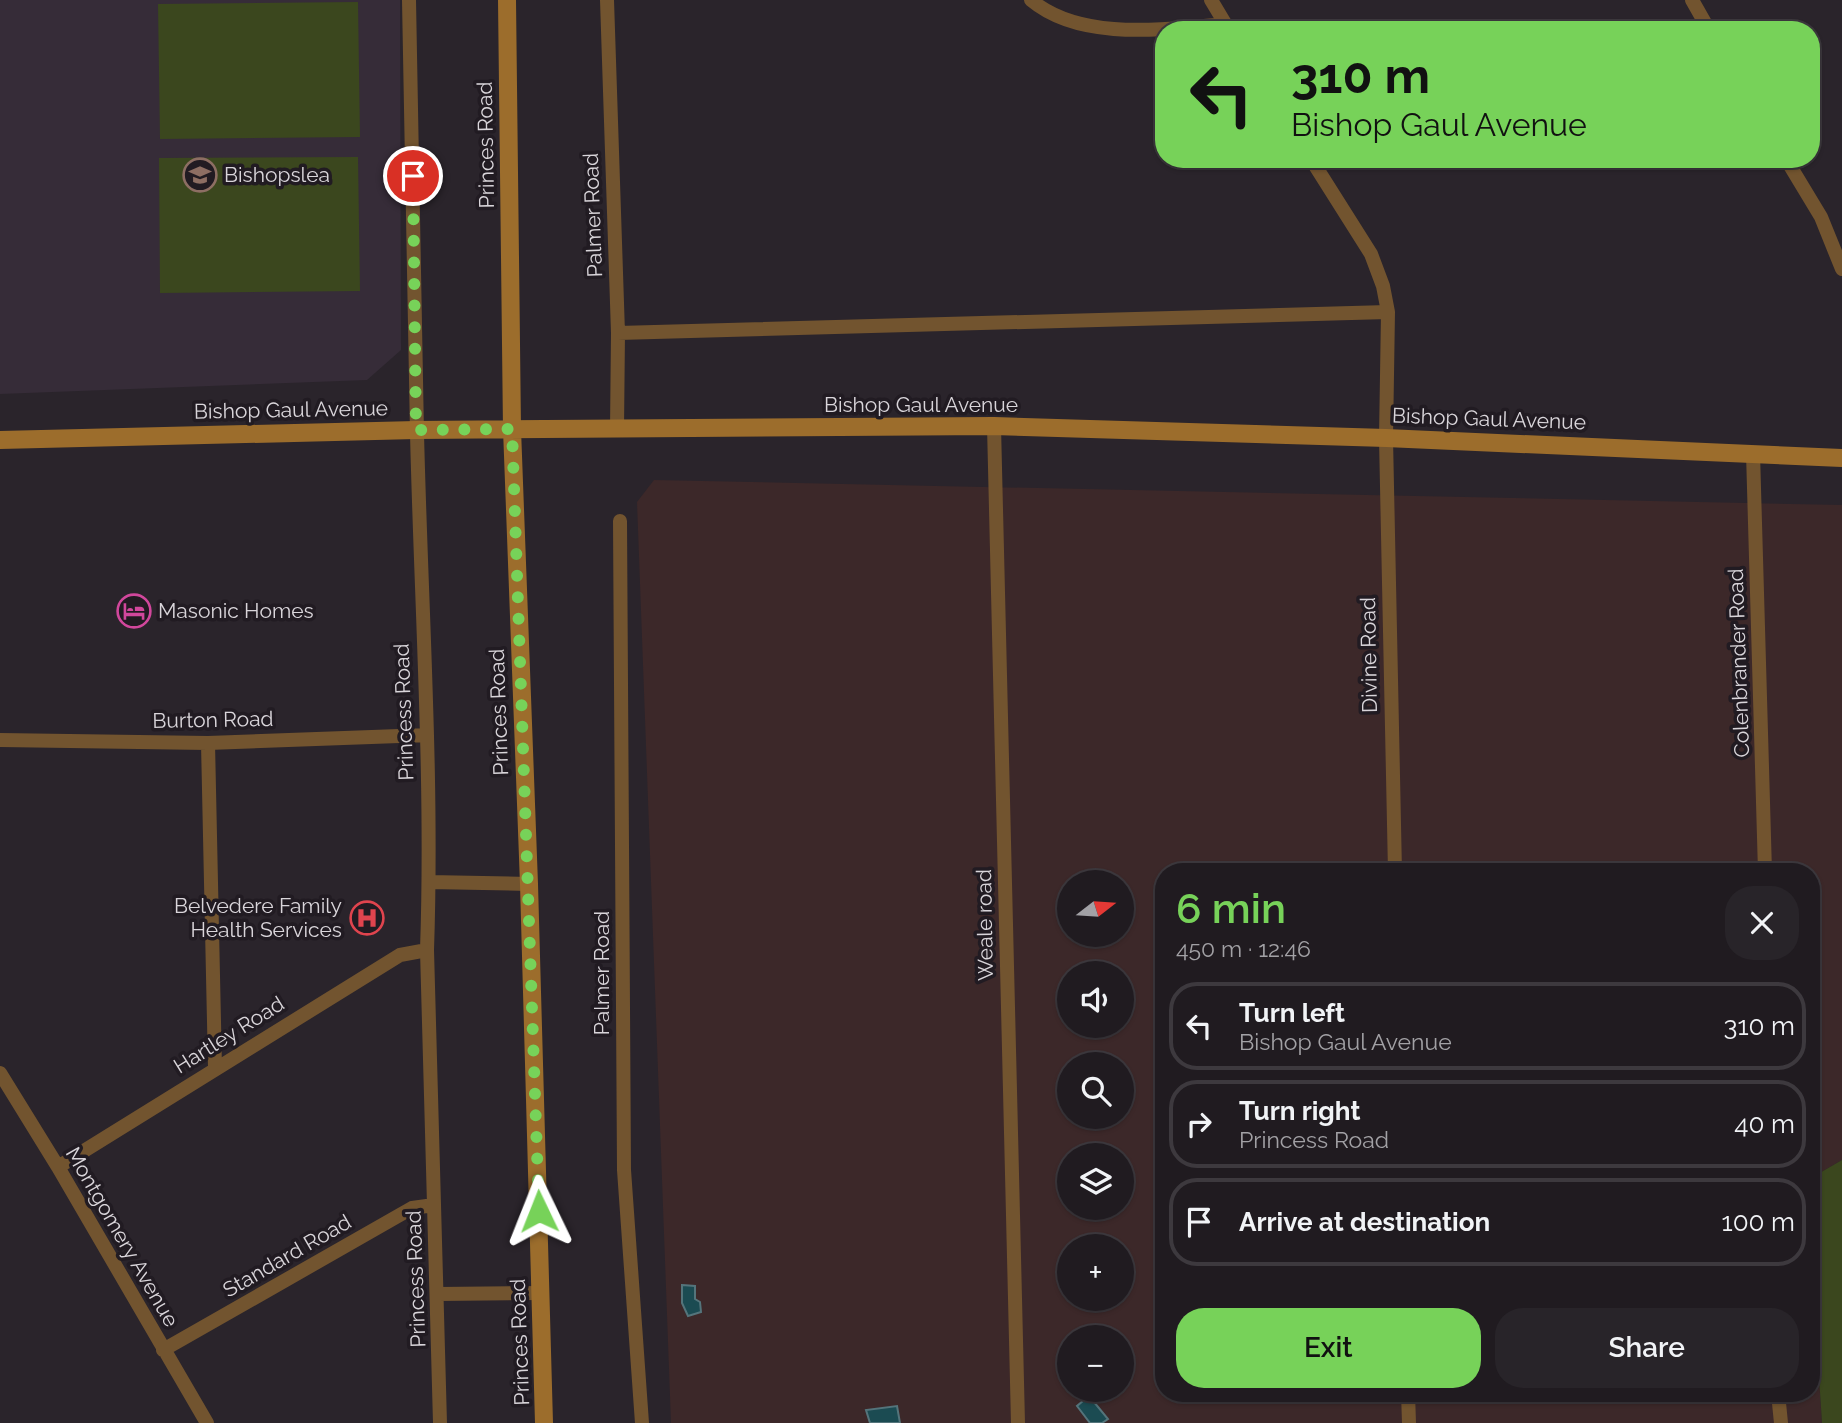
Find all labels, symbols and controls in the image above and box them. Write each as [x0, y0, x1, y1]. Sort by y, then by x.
text: 310 m [1291, 47, 1430, 104]
icon: left [1176, 49, 1267, 140]
street label: Princes Road [472, 81, 499, 209]
text: Bishop Gaul Avenue [1291, 106, 1587, 143]
pin [383, 146, 443, 206]
street label: Palmer Road [578, 152, 607, 278]
school or university icon: Bishopslea [181, 156, 219, 194]
icon: arrive [394, 157, 432, 195]
place label: Bishopslea [224, 162, 330, 187]
street label: Bishop Gaul Avenue [824, 392, 1018, 417]
street label: Bishop Gaul Avenue [194, 395, 388, 424]
street label: Bishop Gaul Avenue [1392, 403, 1586, 434]
street label: Colenbrander Road [1723, 568, 1754, 758]
hotel icon: Masonic Homes [115, 592, 153, 630]
street label: Divine Road [1355, 597, 1382, 713]
place label: Masonic Homes [158, 598, 314, 623]
street label: Princess Road [389, 643, 418, 781]
street label: Princes Road [484, 648, 513, 776]
street label: Burton Road [152, 706, 274, 733]
street label: Weale road [971, 869, 998, 981]
north arrow [1057, 870, 1134, 947]
map controls [1057, 870, 1134, 1402]
text: 6 min [1176, 884, 1286, 933]
button: close [1725, 886, 1799, 960]
place label: Belvedere Family Health Services [174, 893, 342, 942]
hospital icon: Belvedere Family Health Services [348, 899, 386, 937]
street label: Palmer Road [589, 911, 614, 1035]
text: 450 m · 12:46 [1176, 935, 1311, 962]
button: sound [1057, 961, 1134, 1038]
street label: Hartley Road [169, 991, 289, 1078]
text: Turn left [1239, 998, 1345, 1028]
icon: left [1180, 1007, 1218, 1045]
text: 310 m [1724, 1011, 1795, 1041]
text: Bishop Gaul Avenue [1239, 1028, 1452, 1055]
button: search [1057, 1052, 1134, 1129]
text: Turn right [1239, 1096, 1360, 1126]
icon: right [1180, 1105, 1218, 1143]
text: 40 m [1734, 1109, 1795, 1139]
text: Princess Road [1239, 1126, 1389, 1153]
street label: Montgomery Avenue [61, 1142, 184, 1331]
button: layers [1057, 1143, 1134, 1220]
position arrow [502, 1174, 576, 1248]
icon: arrive [1180, 1203, 1218, 1241]
text: Arrive at destination [1239, 1207, 1490, 1237]
text: 100 m [1722, 1207, 1795, 1237]
street label: Standard Road [218, 1209, 355, 1302]
street label: Princess Road [401, 1210, 430, 1348]
button: + [1057, 1234, 1134, 1311]
street label: Princes Road [505, 1278, 534, 1406]
button: Exit [1176, 1308, 1481, 1388]
button: Share [1495, 1308, 1799, 1388]
button: − [1057, 1325, 1134, 1402]

